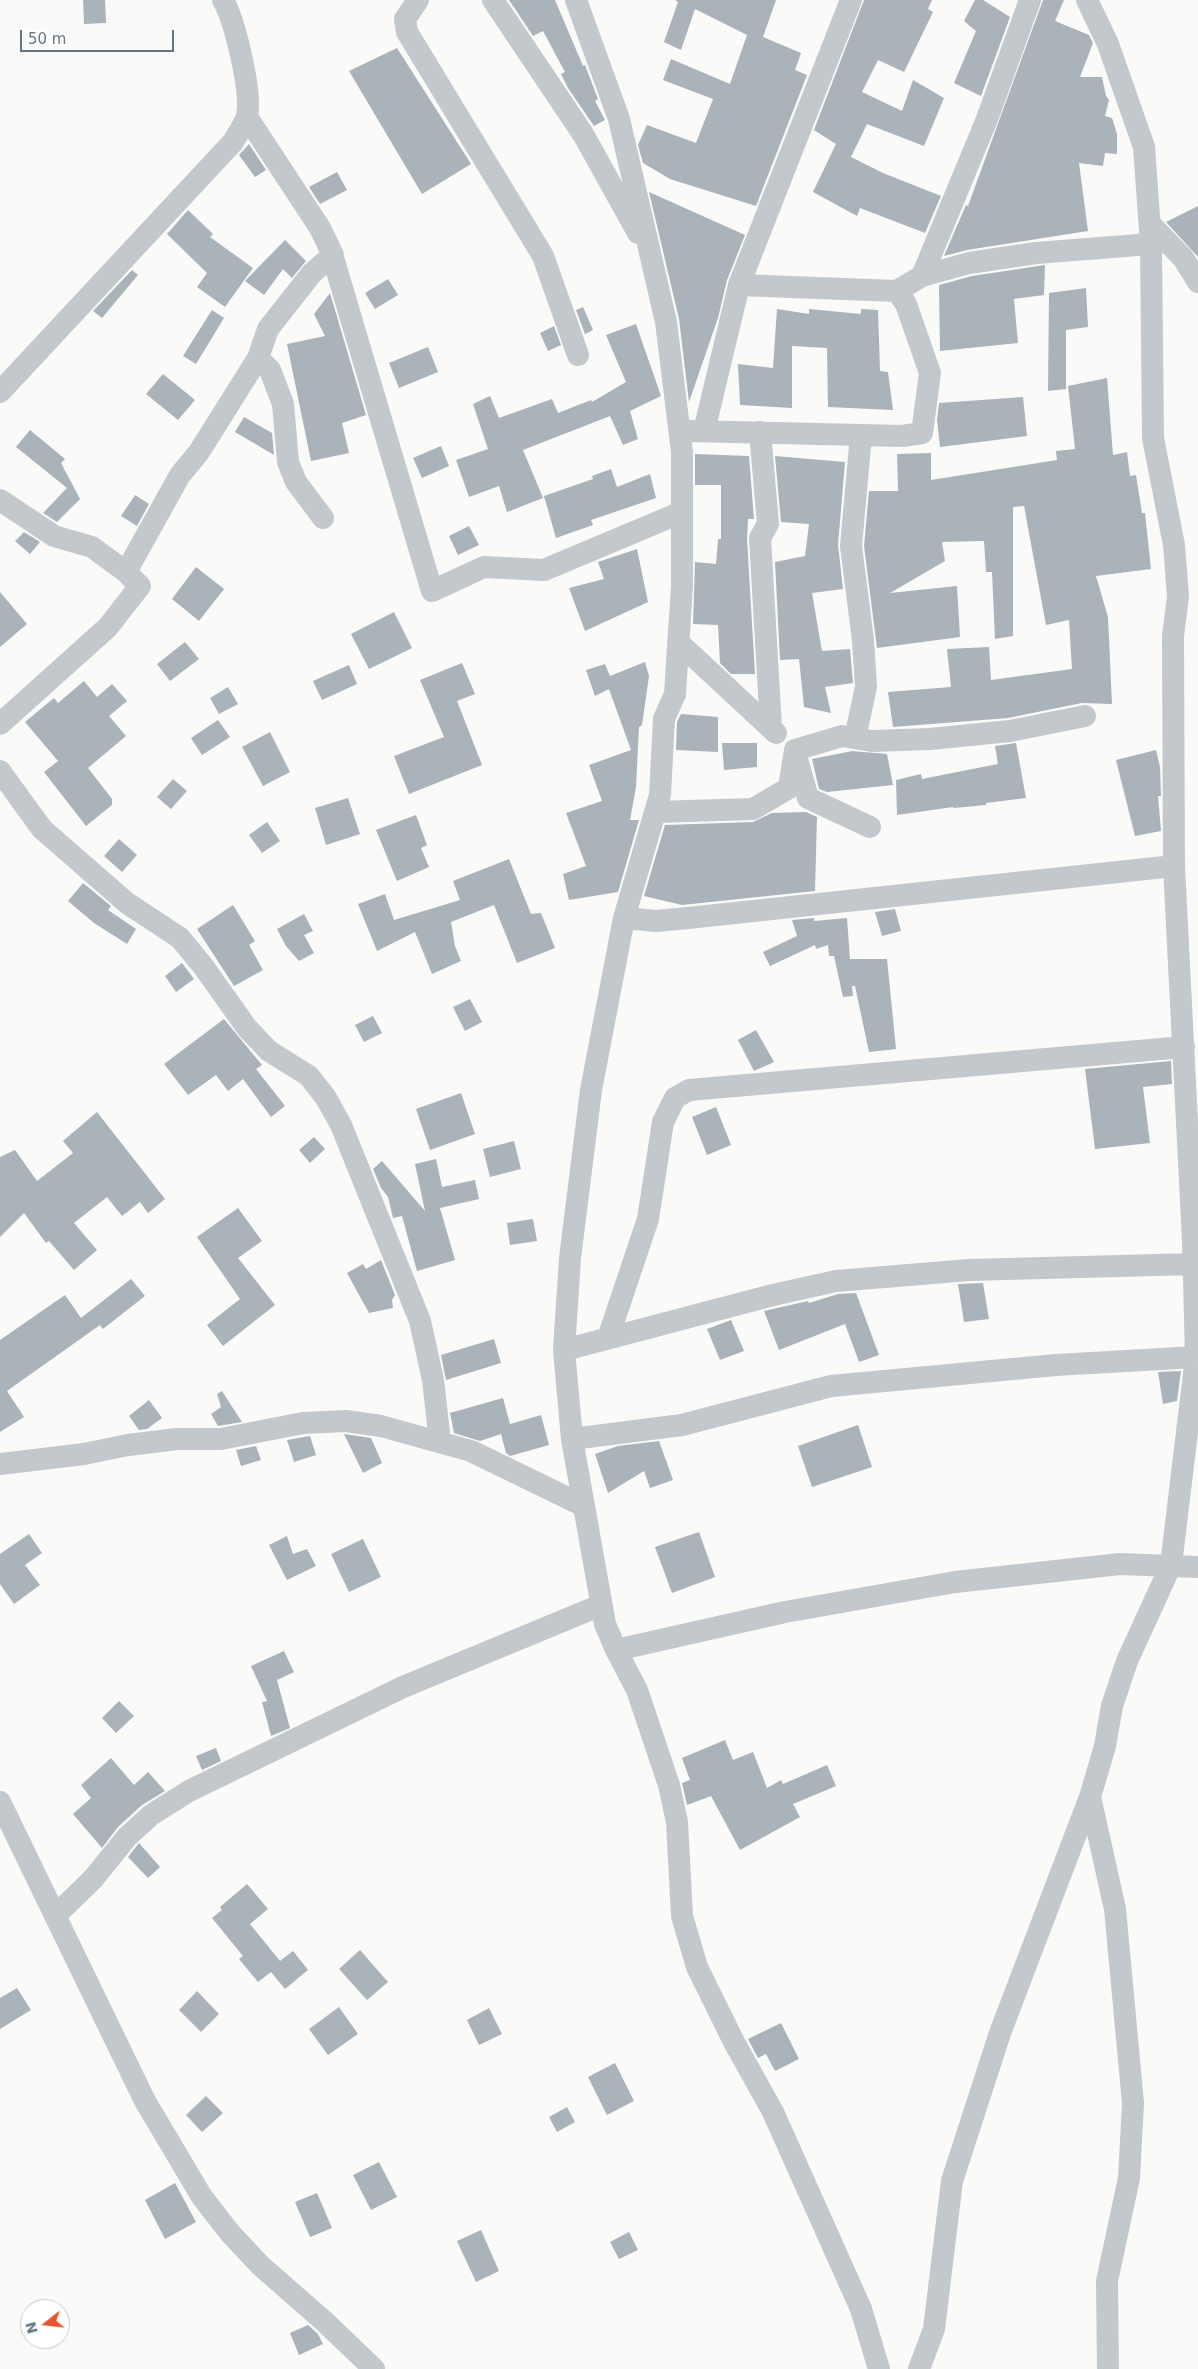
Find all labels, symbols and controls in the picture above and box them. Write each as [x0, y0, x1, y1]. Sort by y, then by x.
scale bar [22, 20, 176, 52]
text: 50 m [28, 30, 66, 48]
north arrow [20, 2299, 70, 2349]
text: N [22, 2320, 41, 2336]

